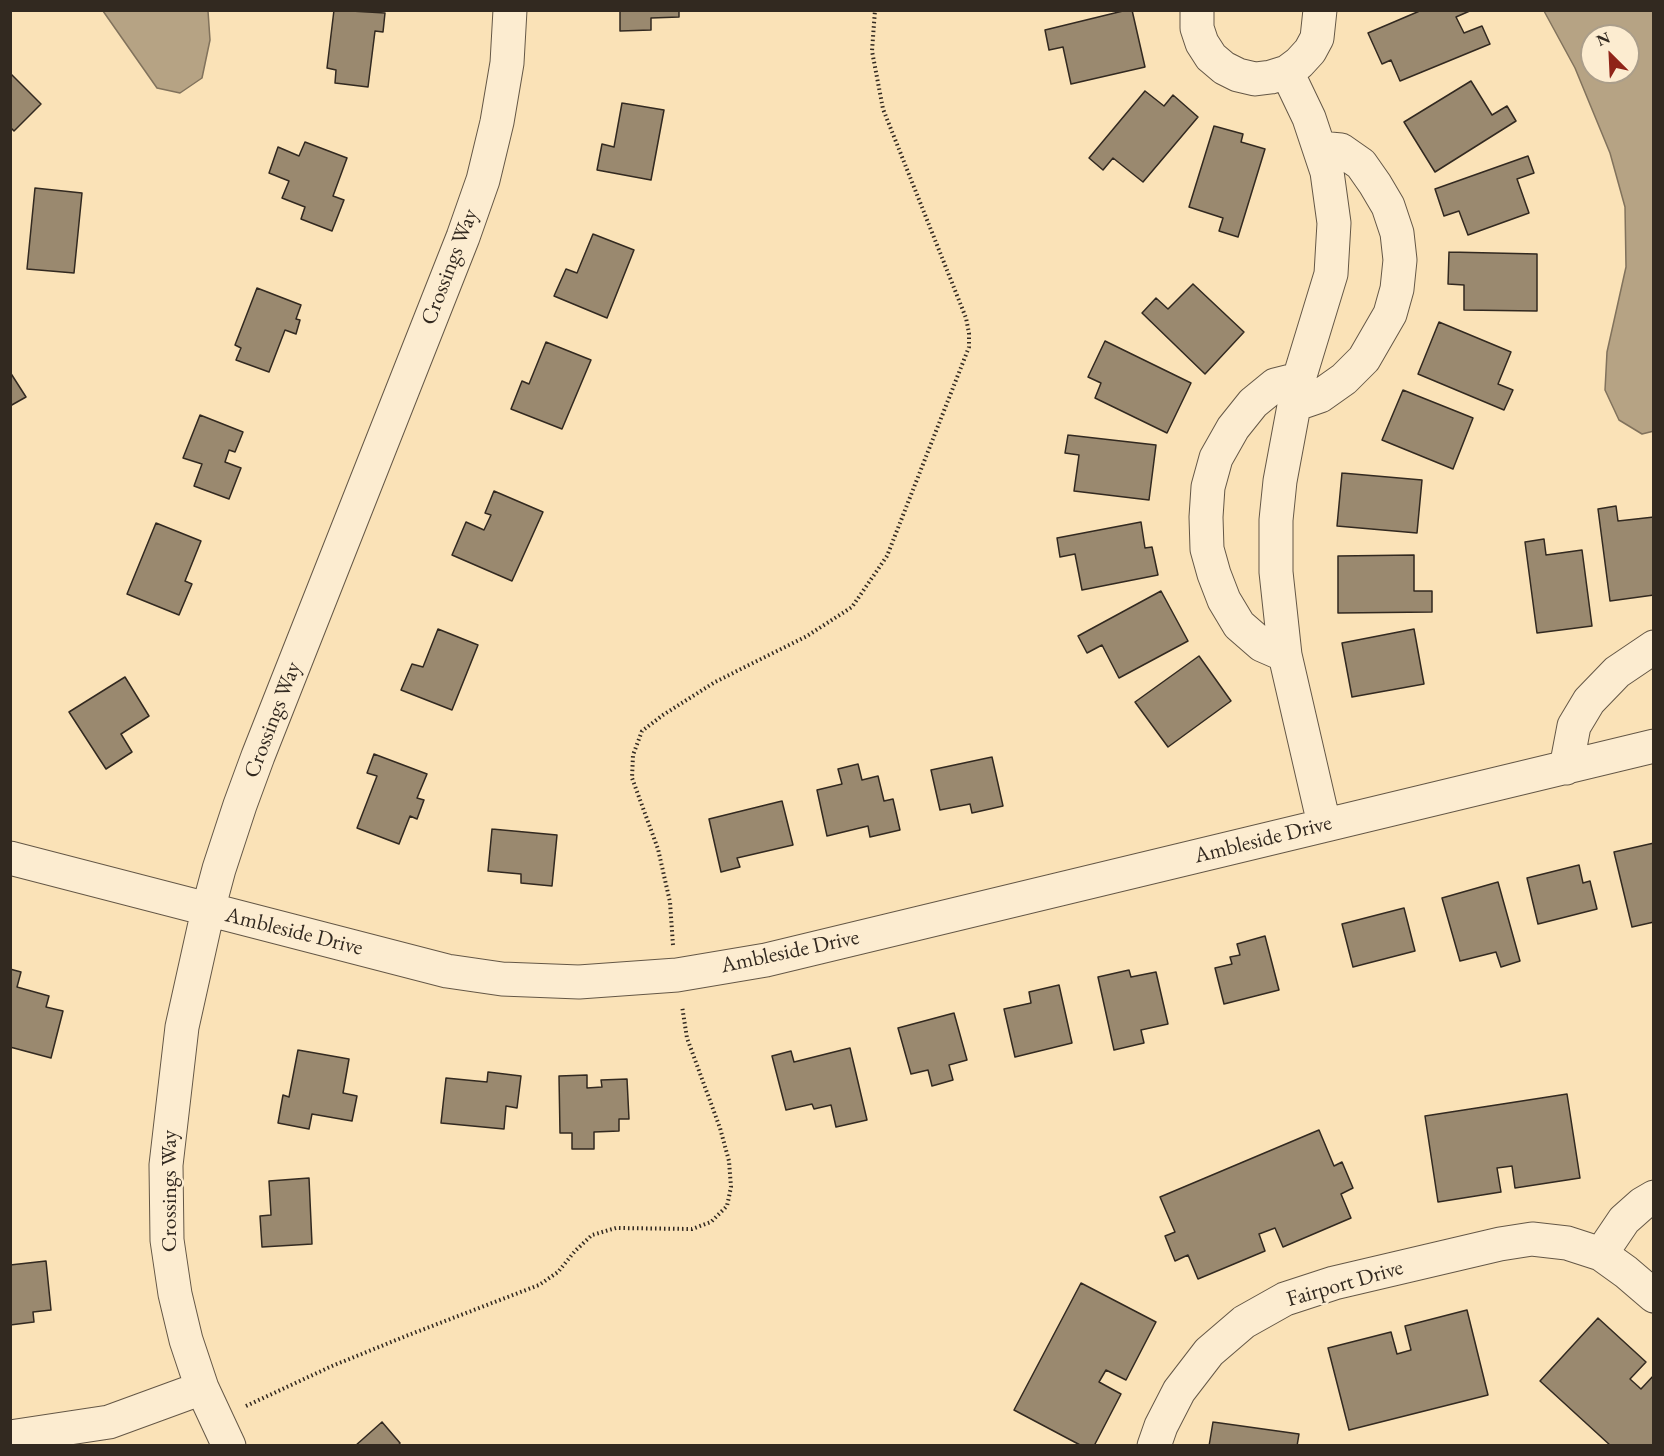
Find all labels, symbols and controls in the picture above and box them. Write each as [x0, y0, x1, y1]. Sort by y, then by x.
north arrow [1580, 24, 1640, 84]
text: N [1593, 27, 1613, 51]
street label: Crossings Way [416, 205, 484, 329]
street label: Crossings Way [239, 658, 307, 782]
street label: Ambleside Drive [1191, 810, 1335, 870]
street label: Ambleside Drive [222, 902, 366, 962]
street label: Ambleside Drive [718, 924, 862, 980]
street label: Crossings Way [157, 1130, 183, 1252]
street label: Fairport Drive [1284, 1255, 1406, 1313]

